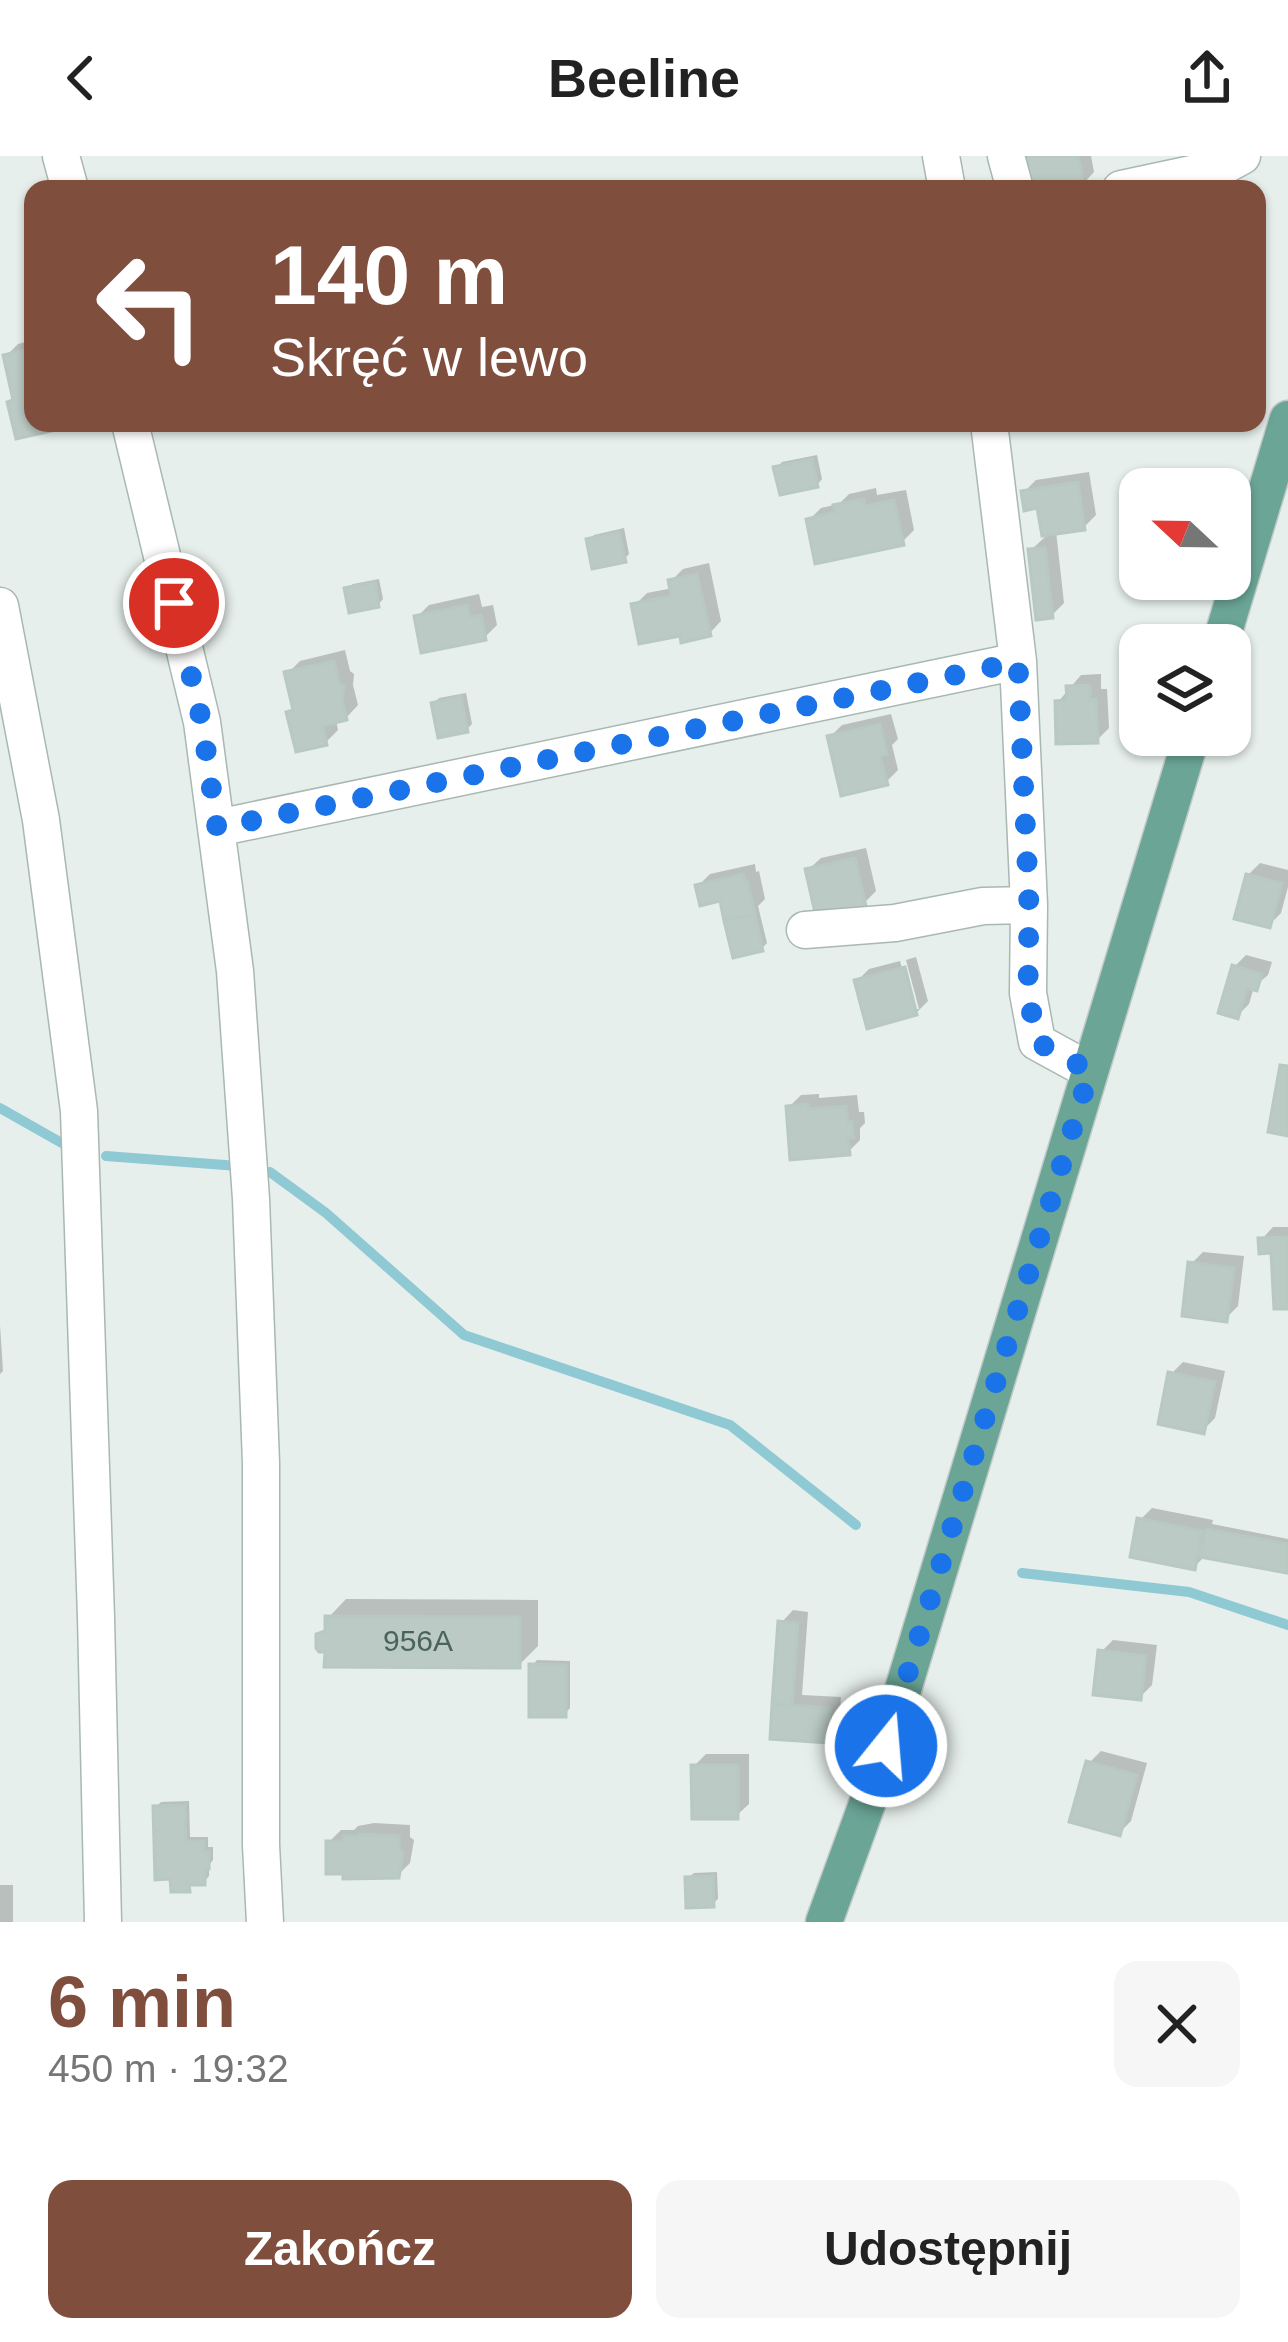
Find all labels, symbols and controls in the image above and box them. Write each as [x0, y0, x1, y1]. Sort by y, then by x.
icon: back [48, 45, 114, 111]
icon: share [1174, 45, 1240, 111]
text: Beeline [548, 48, 740, 108]
icon: left [72, 228, 228, 384]
text: 140 m [270, 228, 508, 322]
text: Skręć w lewo [270, 327, 588, 387]
north arrow [1119, 468, 1251, 600]
map controls [1119, 468, 1251, 756]
pin [123, 552, 225, 654]
icon: arrive [141, 570, 207, 636]
button: layers [1119, 624, 1251, 756]
house number: 956A [383, 1624, 453, 1657]
position arrow [823, 1683, 949, 1809]
button: close [1114, 1961, 1240, 2087]
text: 6 min [48, 1962, 236, 2042]
text: 450 m · 19:32 [48, 2047, 289, 2090]
button: Zakończ [48, 2180, 632, 2318]
button: Udostępnij [656, 2180, 1240, 2318]

